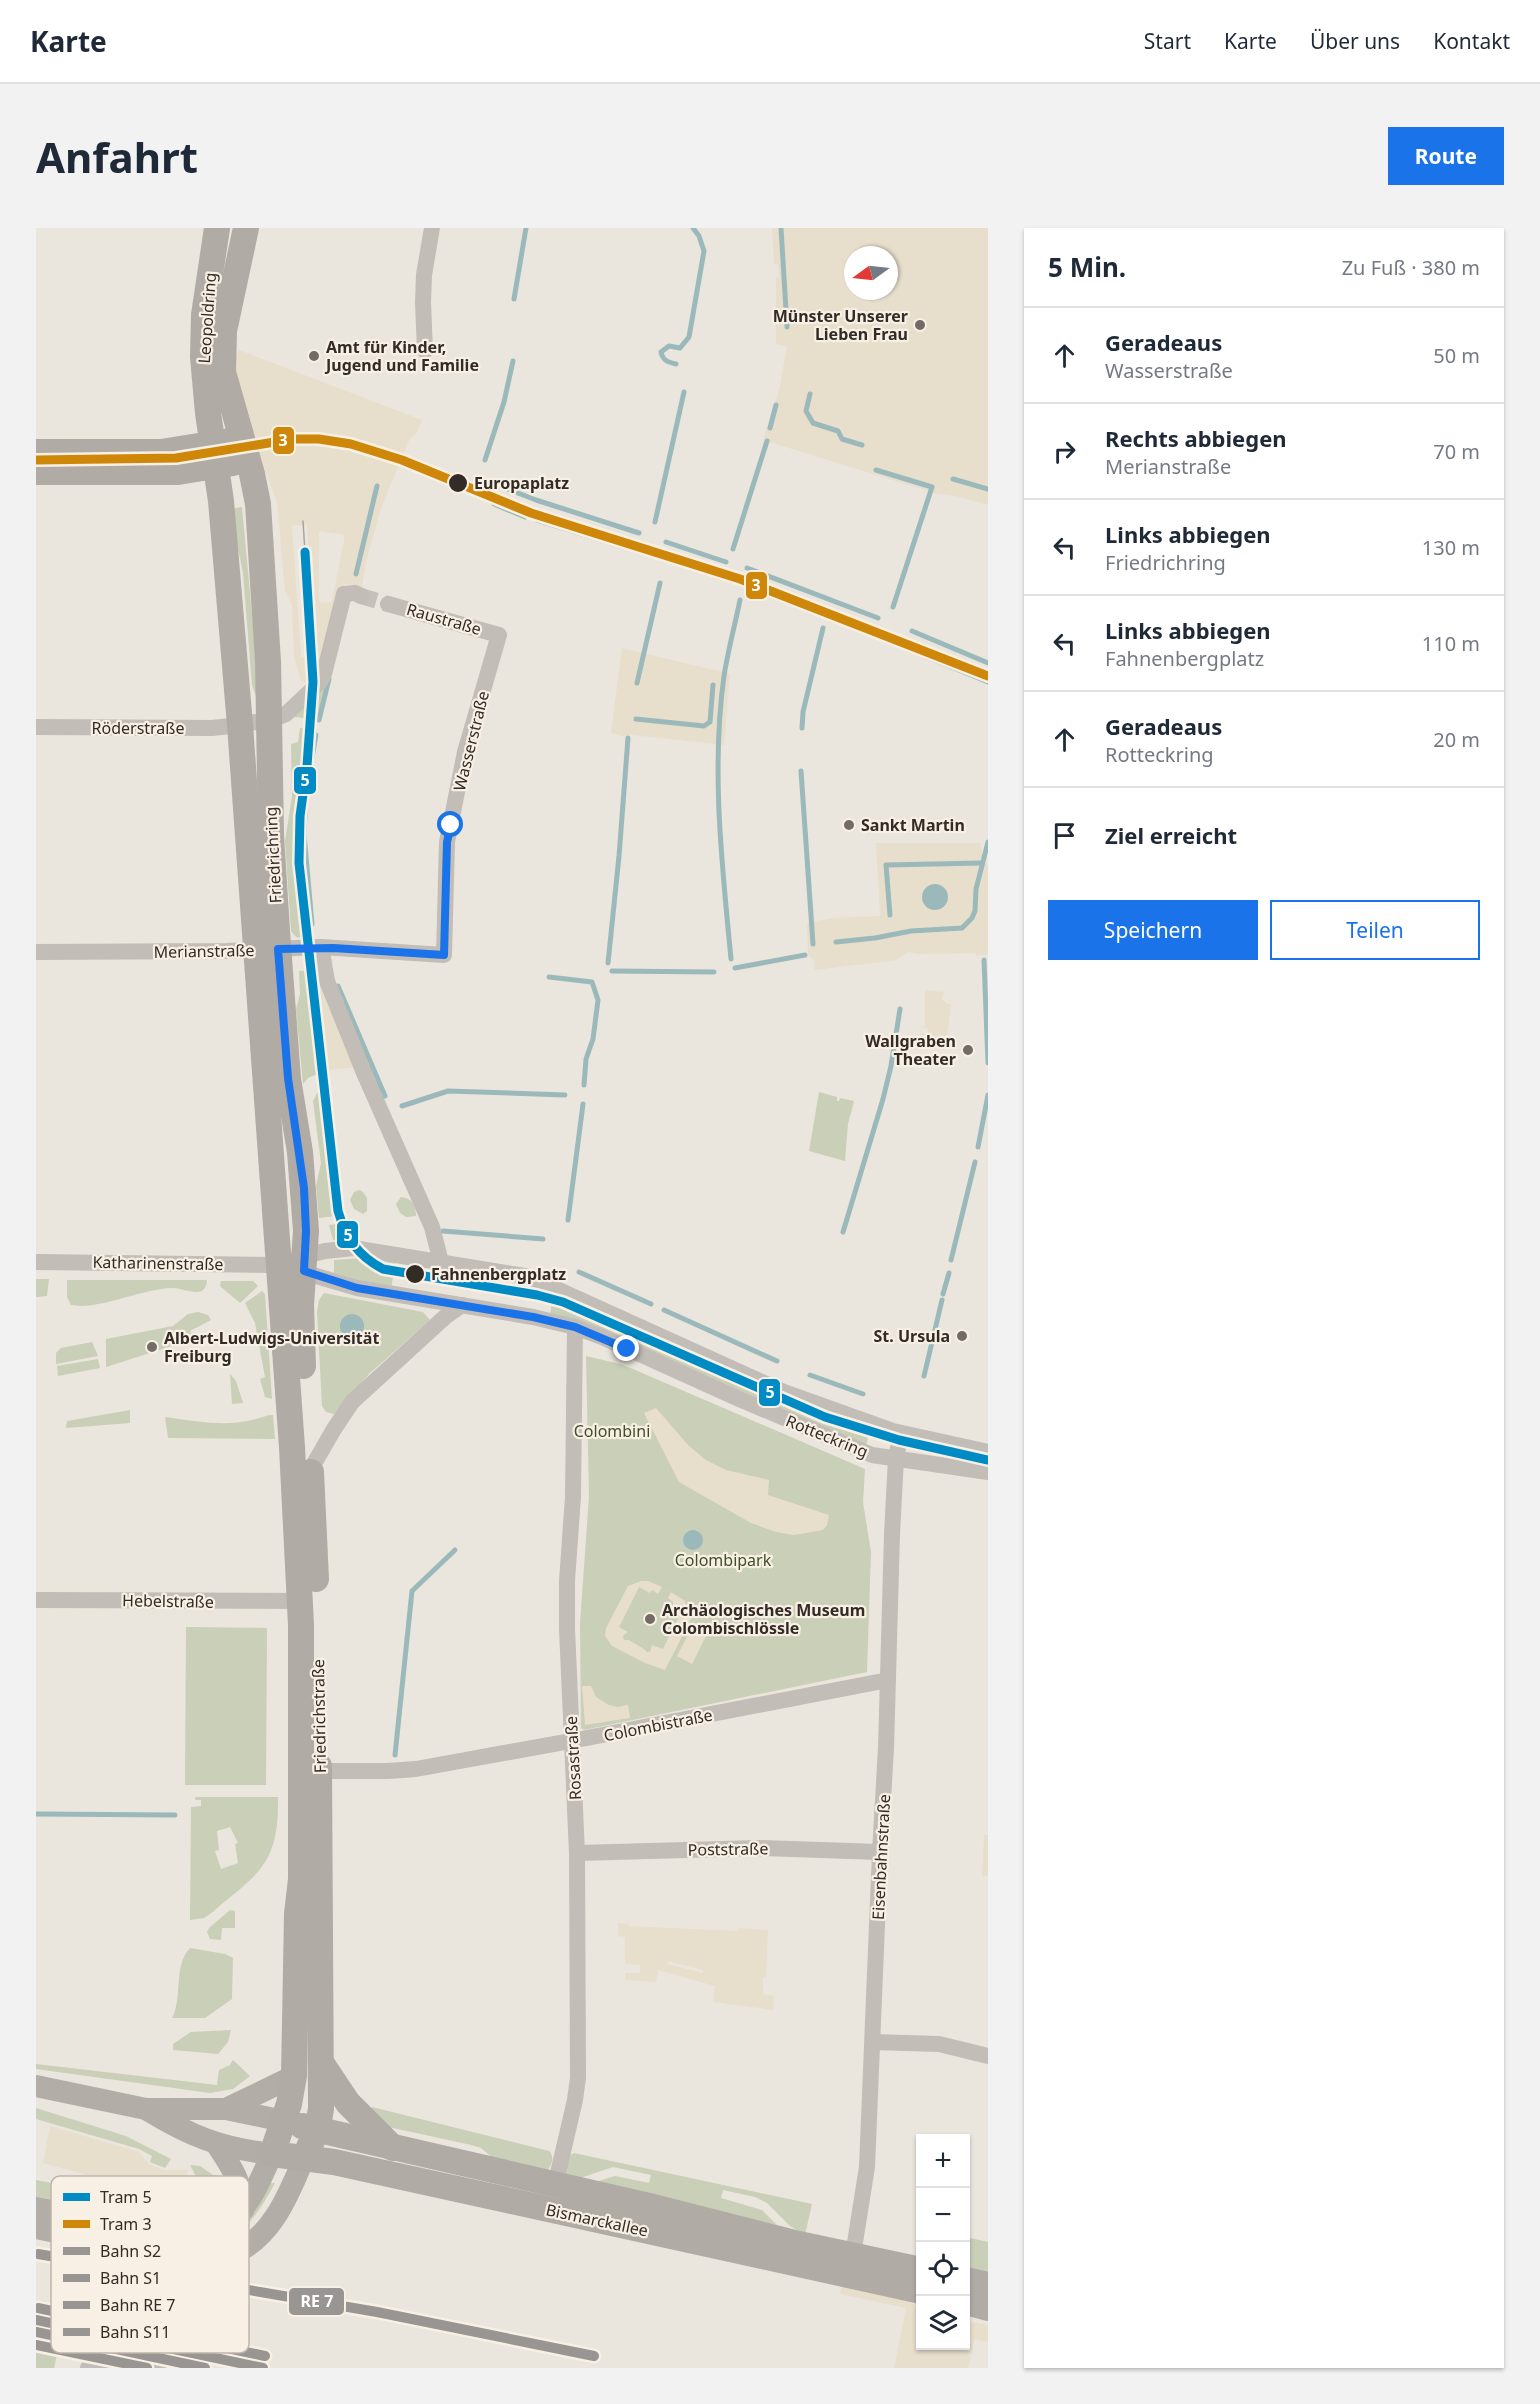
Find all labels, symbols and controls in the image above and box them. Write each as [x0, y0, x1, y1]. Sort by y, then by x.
text: Karte [30, 22, 107, 60]
text: Start [1144, 27, 1191, 55]
text: Karte [1224, 27, 1277, 55]
text: Über uns [1310, 27, 1400, 55]
text: Kontakt [1433, 27, 1510, 55]
button: Route [1388, 127, 1504, 185]
text: Anfahrt [36, 128, 198, 185]
north arrow [844, 246, 898, 300]
text: 5 Min. [1048, 249, 1126, 285]
text: Zu Fuß · 380 m [1342, 254, 1480, 281]
street label: Leopoldring [193, 272, 221, 364]
place label: Münster Unserer Lieben Frau [773, 305, 908, 345]
marker: Münster Unserer Lieben Frau [913, 318, 927, 332]
text: Geradeaus [1105, 327, 1222, 357]
place label: Amt für Kinder, Jugend und Familie [324, 336, 479, 376]
icon: ahead [1048, 339, 1081, 372]
text: 50 m [1433, 342, 1480, 369]
marker: Amt für Kinder, Jugend und Familie [307, 349, 321, 363]
text: Wasserstraße [1105, 357, 1233, 384]
text: Rechts abbiegen [1105, 423, 1287, 453]
line badge: 3 [272, 426, 295, 455]
text: 3 [278, 429, 288, 451]
icon: right [1048, 435, 1081, 468]
text: 70 m [1433, 438, 1480, 465]
text: Merianstraße [1105, 453, 1231, 480]
marker: Europaplatz [447, 472, 469, 494]
place label: Europaplatz [474, 472, 569, 494]
text: Links abbiegen [1105, 519, 1271, 549]
icon: left [1048, 531, 1081, 564]
text: 130 m [1422, 534, 1480, 561]
text: Friedrichring [1105, 549, 1226, 576]
line badge: 3 [745, 571, 768, 600]
text: 3 [751, 574, 761, 596]
street label: Raustraße [404, 598, 484, 640]
text: Links abbiegen [1105, 615, 1271, 645]
icon: left [1048, 627, 1081, 660]
text: 110 m [1422, 630, 1480, 657]
text: Fahnenbergplatz [1105, 645, 1264, 672]
street label: Wasserstraße [448, 689, 494, 793]
text: Geradeaus [1105, 711, 1222, 741]
street label: Röderstraße [92, 717, 184, 739]
icon: ahead [1048, 723, 1081, 756]
text: 20 m [1433, 726, 1480, 753]
text: Rotteckring [1105, 741, 1214, 768]
line badge: 5 [293, 766, 317, 795]
text: 5 [300, 769, 310, 791]
street label: Friedrichring [259, 806, 287, 904]
route start [437, 811, 463, 837]
place label: Sankt Martin [861, 814, 965, 836]
marker: Sankt Martin [842, 818, 856, 832]
icon: arrive [1048, 819, 1081, 852]
text: Ziel erreicht [1105, 820, 1237, 850]
button: Speichern [1048, 900, 1258, 960]
button: Teilen [1270, 900, 1480, 960]
street label: Merianstraße [153, 939, 255, 963]
place label: Wallgraben Theater [865, 1030, 956, 1070]
marker: Wallgraben Theater [961, 1043, 975, 1057]
line badge: 5 [336, 1220, 359, 1249]
text: 5 [343, 1224, 353, 1246]
street label: Katharinenstraße [92, 1251, 224, 1275]
marker: Fahnenbergplatz [404, 1263, 426, 1285]
place label: Fahnenbergplatz [431, 1263, 566, 1285]
place label: St. Ursula [874, 1325, 950, 1347]
place label: Albert-Ludwigs-Universität Freiburg [164, 1327, 379, 1367]
marker: St. Ursula [955, 1329, 969, 1343]
route end [613, 1335, 639, 1361]
marker: Albert-Ludwigs-Universität Freiburg [145, 1340, 159, 1354]
line badge: 5 [758, 1378, 781, 1407]
text: 5 [765, 1381, 775, 1403]
street label: Rotteckring [783, 1410, 871, 1462]
park label: Colombini [574, 1420, 650, 1442]
park label: Colombipark [675, 1549, 772, 1571]
street label: Hebelstraße [122, 1589, 214, 1613]
place label: Archäologisches Museum Colombischlössle [662, 1599, 865, 1639]
marker: Archäologisches Museum Colombischlössle [643, 1612, 657, 1626]
street label: Friedrichstraße [307, 1659, 331, 1773]
street label: Colombistraße [602, 1704, 714, 1746]
street label: Rosastraße [560, 1715, 586, 1801]
street label: Eisenbahnstraße [867, 1793, 895, 1921]
street label: Poststraße [688, 1837, 768, 1861]
map controls [916, 2134, 970, 2350]
button: + [916, 2134, 970, 2188]
legend [51, 2176, 249, 2353]
text: Tram 5 [100, 2186, 152, 2208]
button: − [916, 2188, 970, 2242]
street label: Bismarckallee [544, 2198, 650, 2242]
text: Tram 3 [100, 2213, 152, 2235]
text: Bahn S2 [100, 2240, 161, 2262]
button: locate [916, 2242, 970, 2296]
text: Bahn S1 [100, 2267, 161, 2289]
line badge: RE 7 [288, 2287, 345, 2316]
text: RE 7 [301, 2290, 333, 2312]
text: Bahn RE 7 [100, 2294, 175, 2316]
button: layers [916, 2296, 970, 2350]
text: Bahn S11 [100, 2321, 170, 2343]

